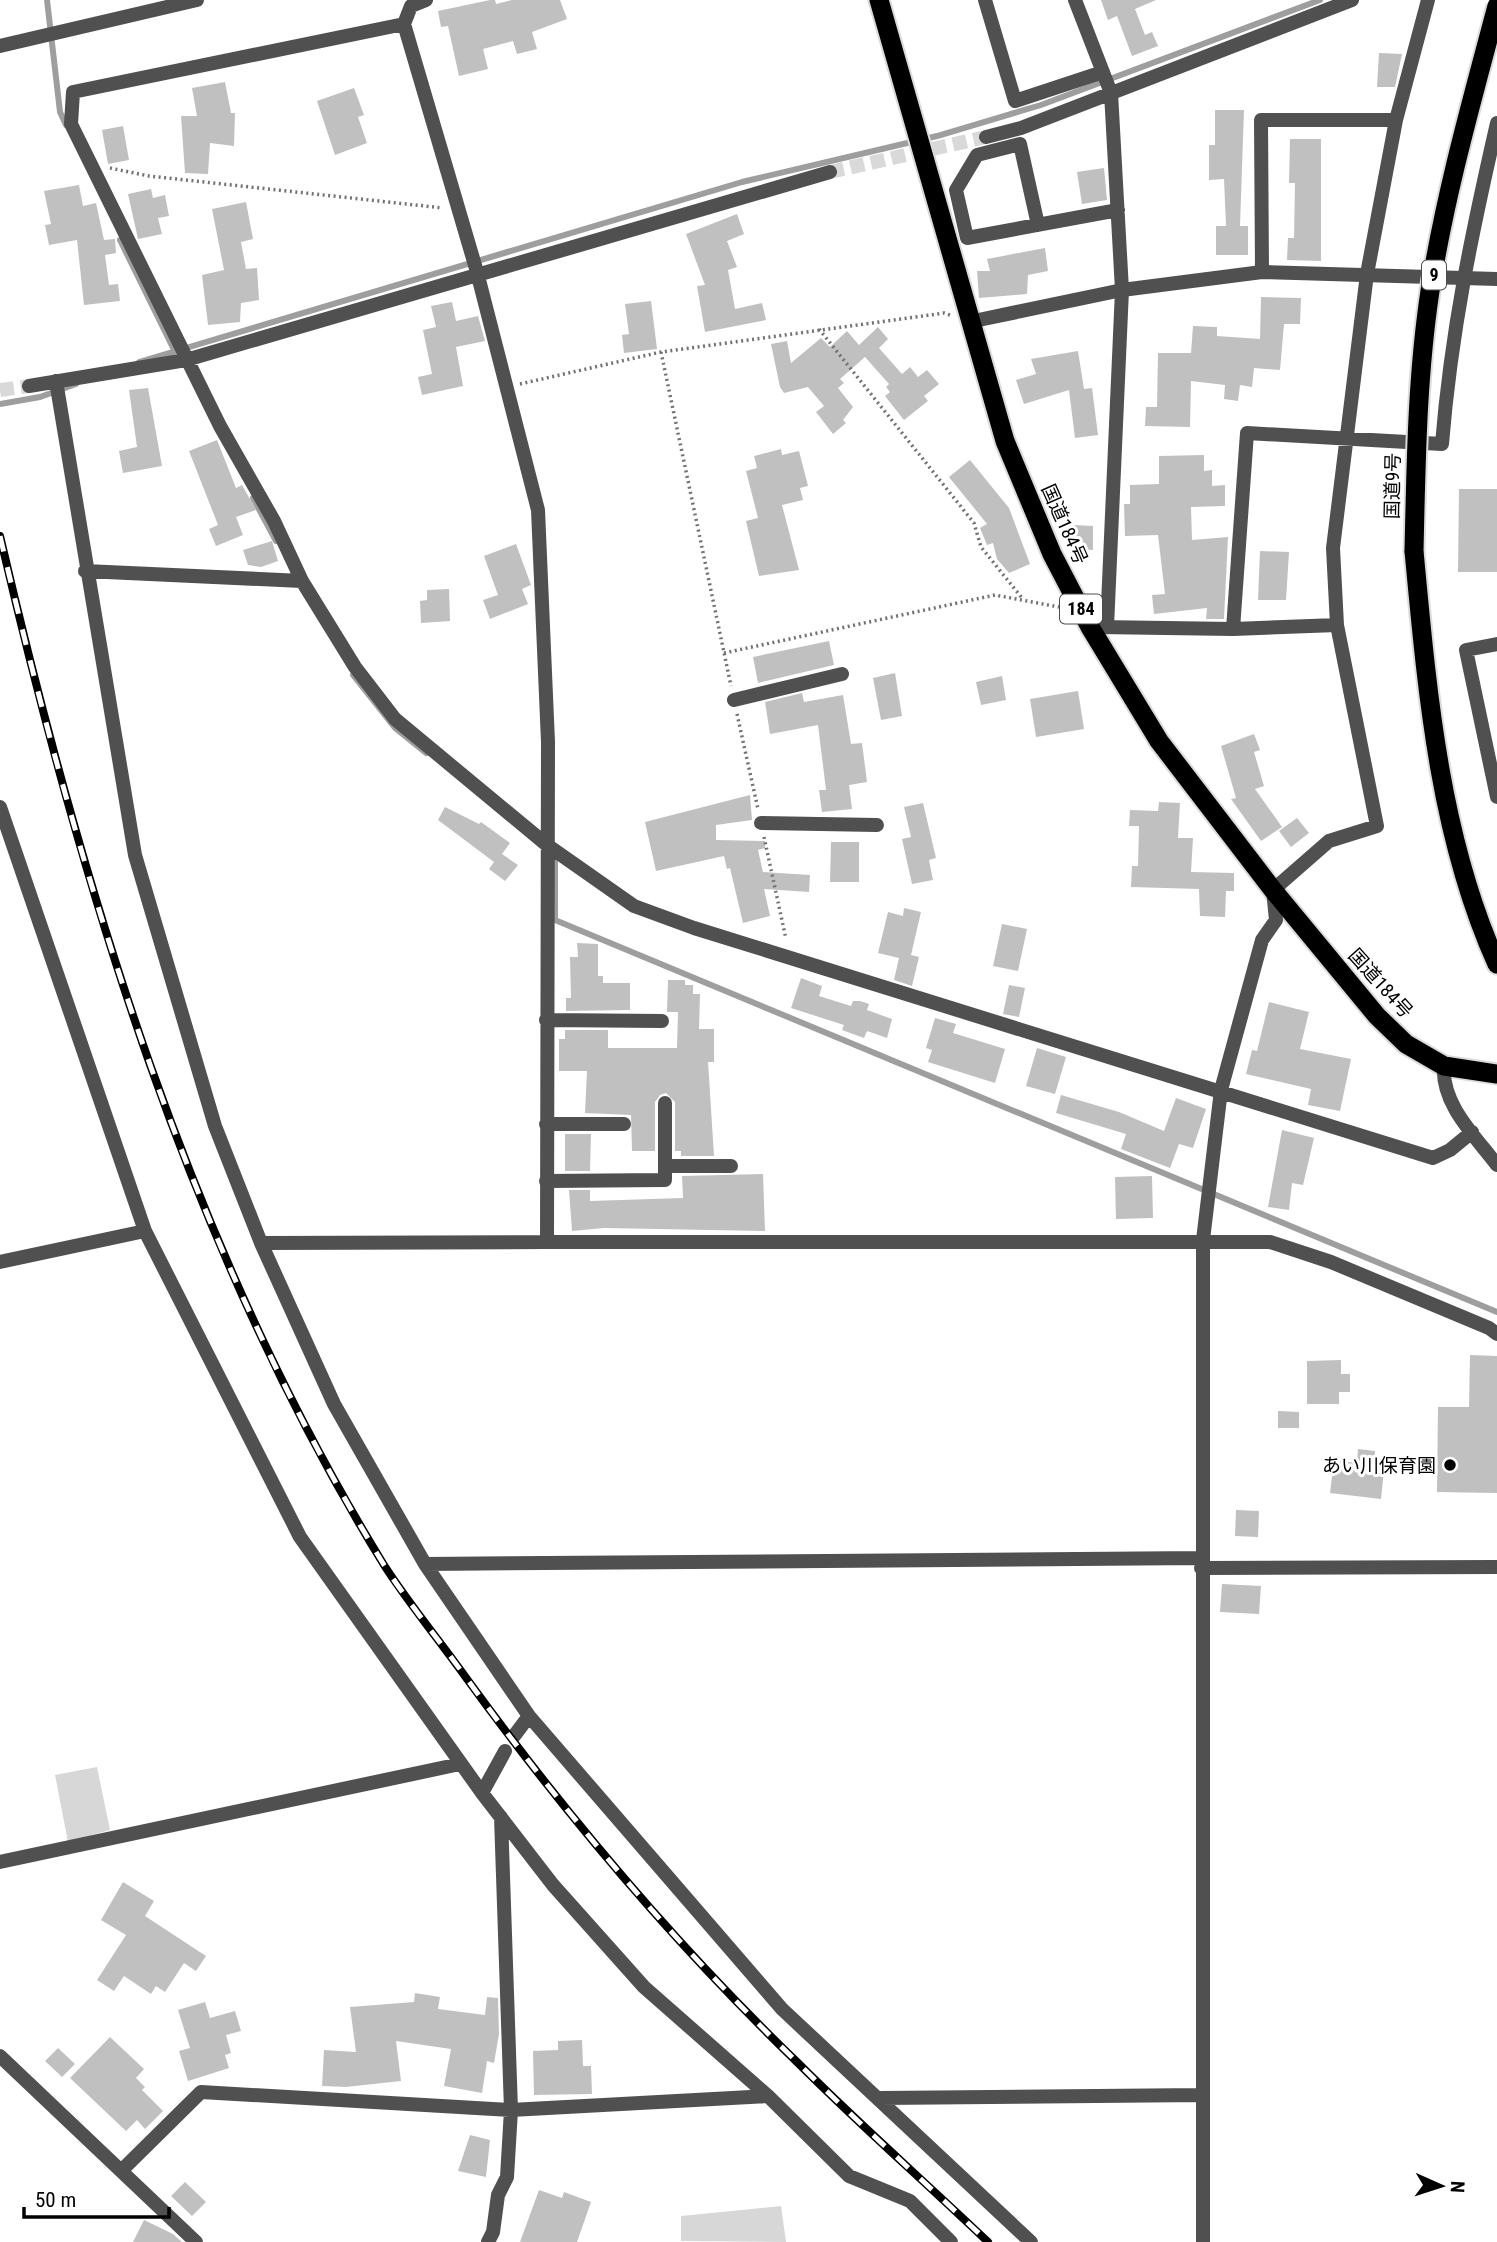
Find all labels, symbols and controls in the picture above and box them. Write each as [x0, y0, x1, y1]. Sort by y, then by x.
road number: 9 [1422, 260, 1446, 290]
street label: 国道9号 [1380, 453, 1405, 519]
street label: 国道184号 [1037, 481, 1092, 568]
road number: 184 [1060, 594, 1102, 624]
street label: 国道184号 [1344, 944, 1418, 1023]
place label: あい川保育園 [1322, 1454, 1436, 1477]
marker: あい川保育園 [1442, 1457, 1458, 1473]
north arrow [1406, 2151, 1476, 2221]
scale bar [24, 2176, 170, 2220]
text: N [1446, 2180, 1469, 2193]
text: 50 m [35, 2188, 76, 2212]

